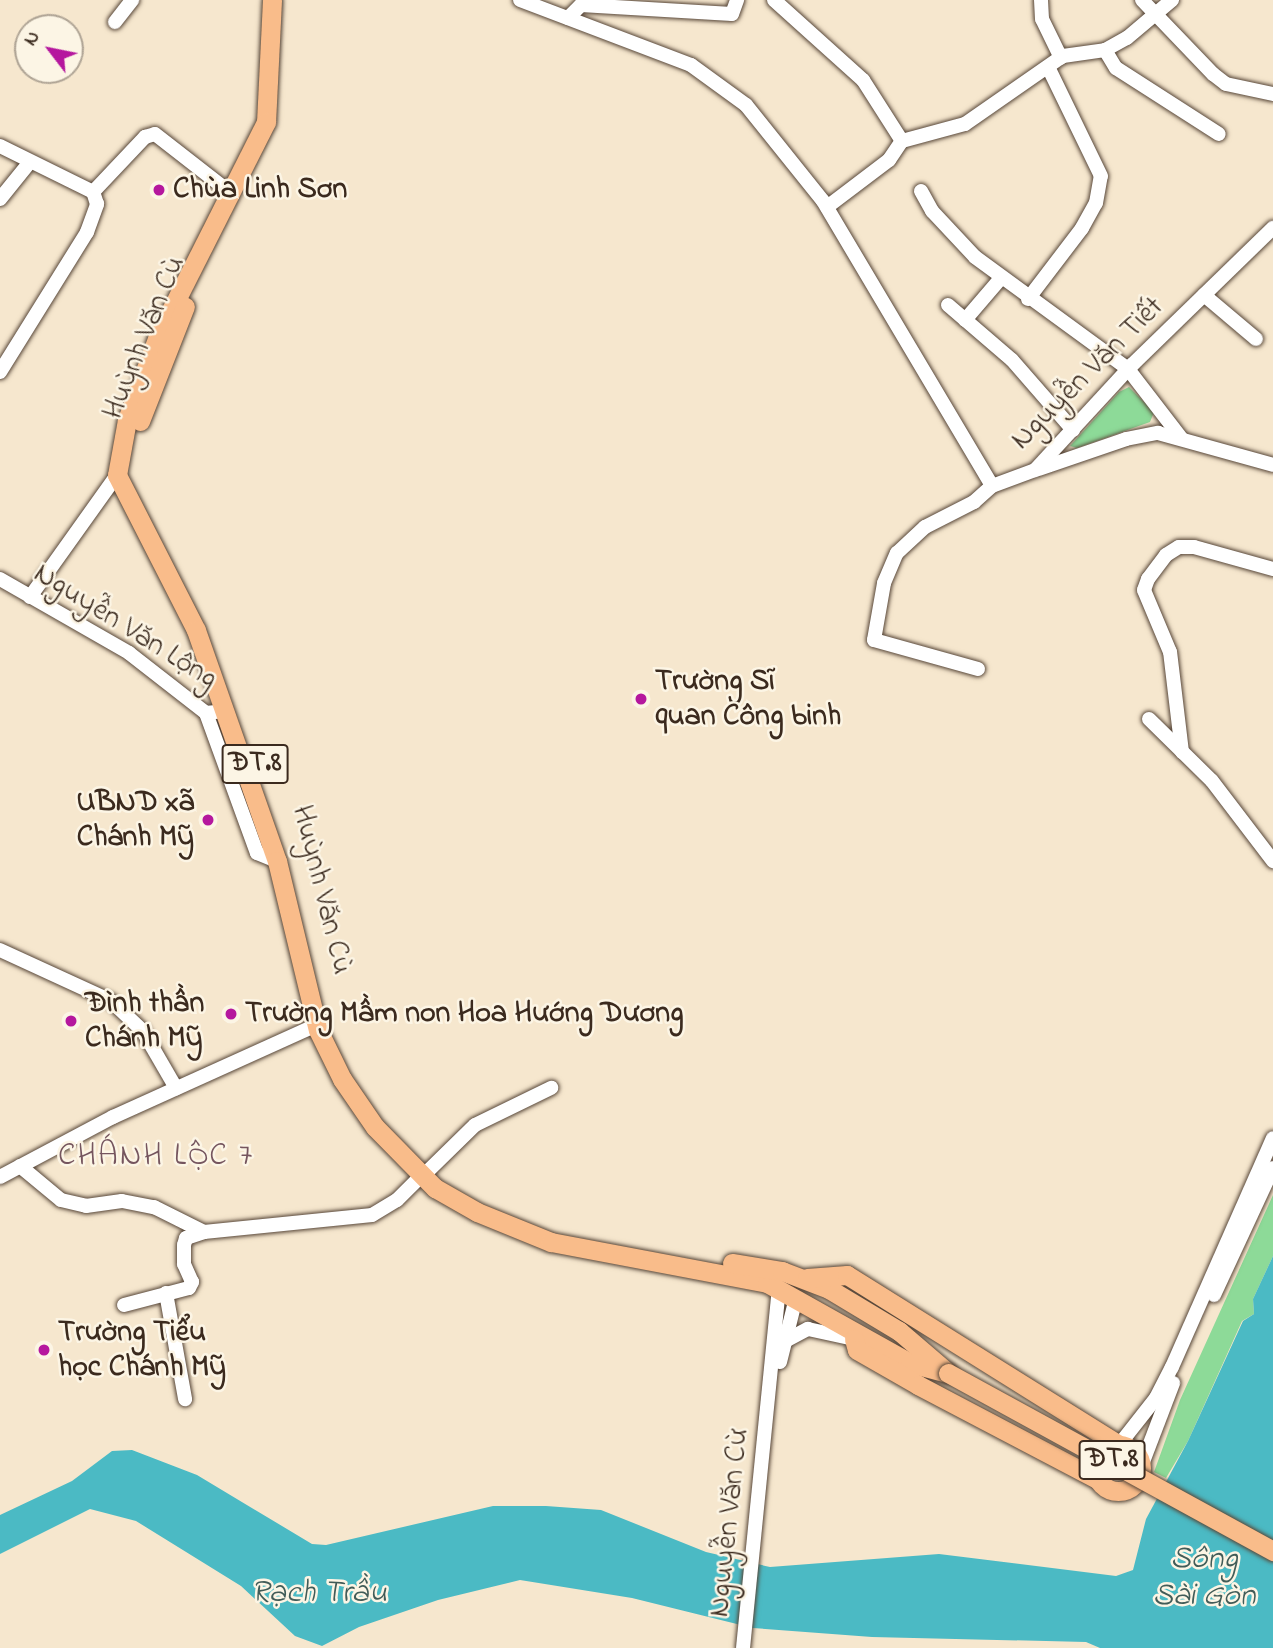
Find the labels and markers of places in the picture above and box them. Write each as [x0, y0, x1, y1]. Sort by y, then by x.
place label: Chùa Linh Sơn [173, 172, 347, 208]
marker: Chùa Linh Sơn [151, 182, 167, 198]
place label: Trường Sĩ quan Công binh [655, 664, 841, 734]
marker: Trường Sĩ quan Công binh [633, 691, 649, 707]
place label: UBND xã Chánh Mỹ [76, 785, 194, 856]
marker: UBND xã Chánh Mỹ [200, 812, 216, 828]
place label: Đình thần Chánh Mỹ [85, 986, 204, 1056]
place label: Trường Mầm non Hoa Hướng Dương [245, 996, 683, 1032]
marker: Trường Mầm non Hoa Hướng Dương [223, 1006, 239, 1022]
marker: Đình thần Chánh Mỹ [63, 1013, 79, 1029]
place label: Trường Tiểu học Chánh Mỹ [58, 1315, 226, 1386]
marker: Trường Tiểu học Chánh Mỹ [36, 1342, 52, 1358]

